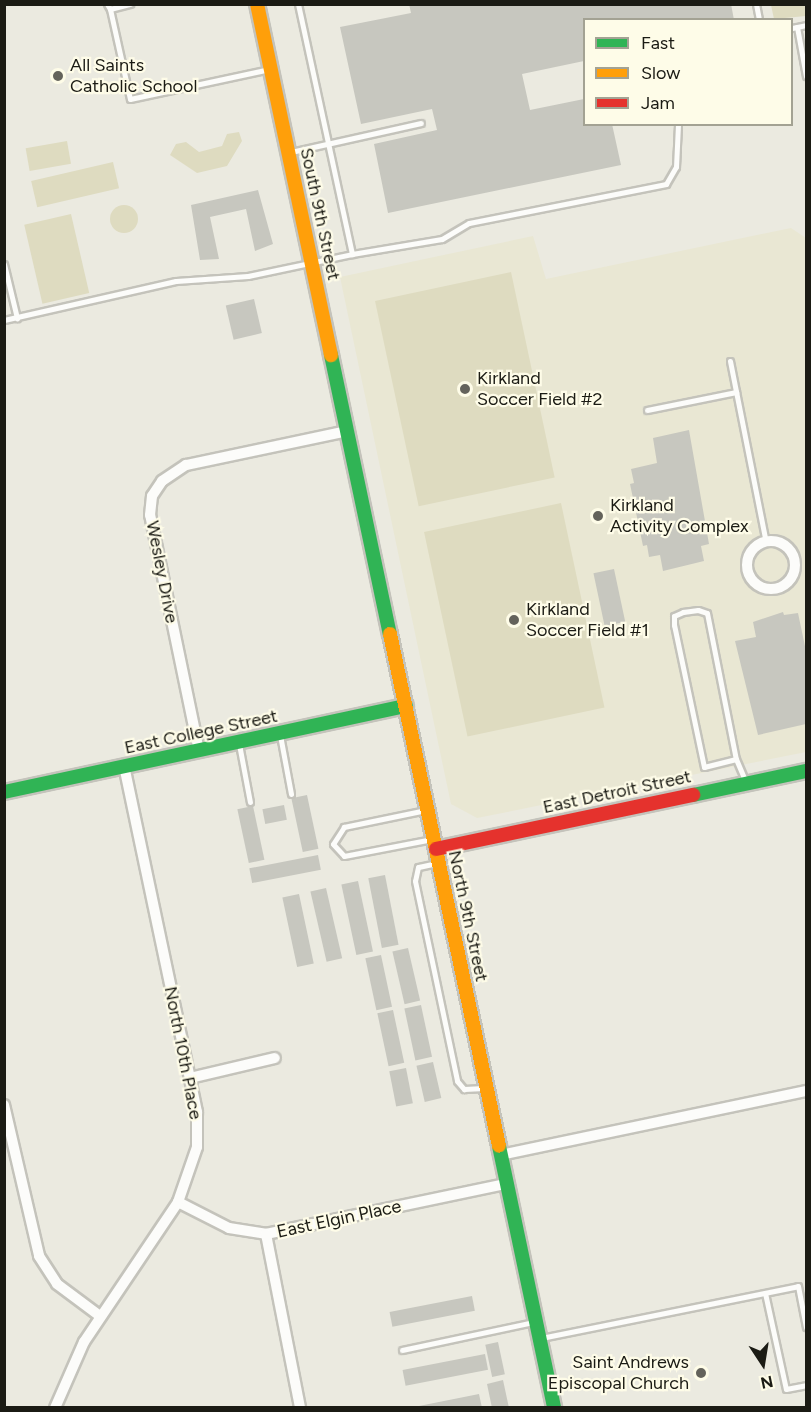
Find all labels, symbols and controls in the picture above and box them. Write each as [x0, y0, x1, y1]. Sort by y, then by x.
legend [583, 18, 793, 126]
text: Fast [641, 32, 675, 54]
place label: All Saints Catholic School [70, 55, 197, 98]
text: Slow [641, 62, 680, 84]
marker: All Saints Catholic School [51, 69, 65, 83]
text: Jam [641, 92, 675, 114]
street label: South 9th Street [295, 146, 345, 282]
place label: Kirkland Soccer Field #2 [477, 368, 602, 410]
marker: Kirkland Soccer Field #2 [458, 382, 472, 396]
place label: Kirkland Activity Complex [610, 495, 749, 538]
marker: Kirkland Activity Complex [591, 509, 605, 523]
street label: Wesley Drive [141, 519, 183, 625]
place label: Kirkland Soccer Field #1 [526, 599, 649, 642]
marker: Kirkland Soccer Field #1 [507, 613, 521, 627]
street label: East College Street [123, 705, 279, 759]
street label: East Detroit Street [541, 766, 693, 818]
street label: North 9th Street [444, 848, 492, 984]
street label: North 10th Place [160, 985, 206, 1121]
street label: East Elgin Place [275, 1195, 403, 1243]
north arrow [733, 1334, 793, 1394]
place label: Saint Andrews Episcopal Church [548, 1352, 689, 1394]
marker: Saint Andrews Episcopal Church [694, 1366, 708, 1380]
text: N [759, 1372, 775, 1393]

